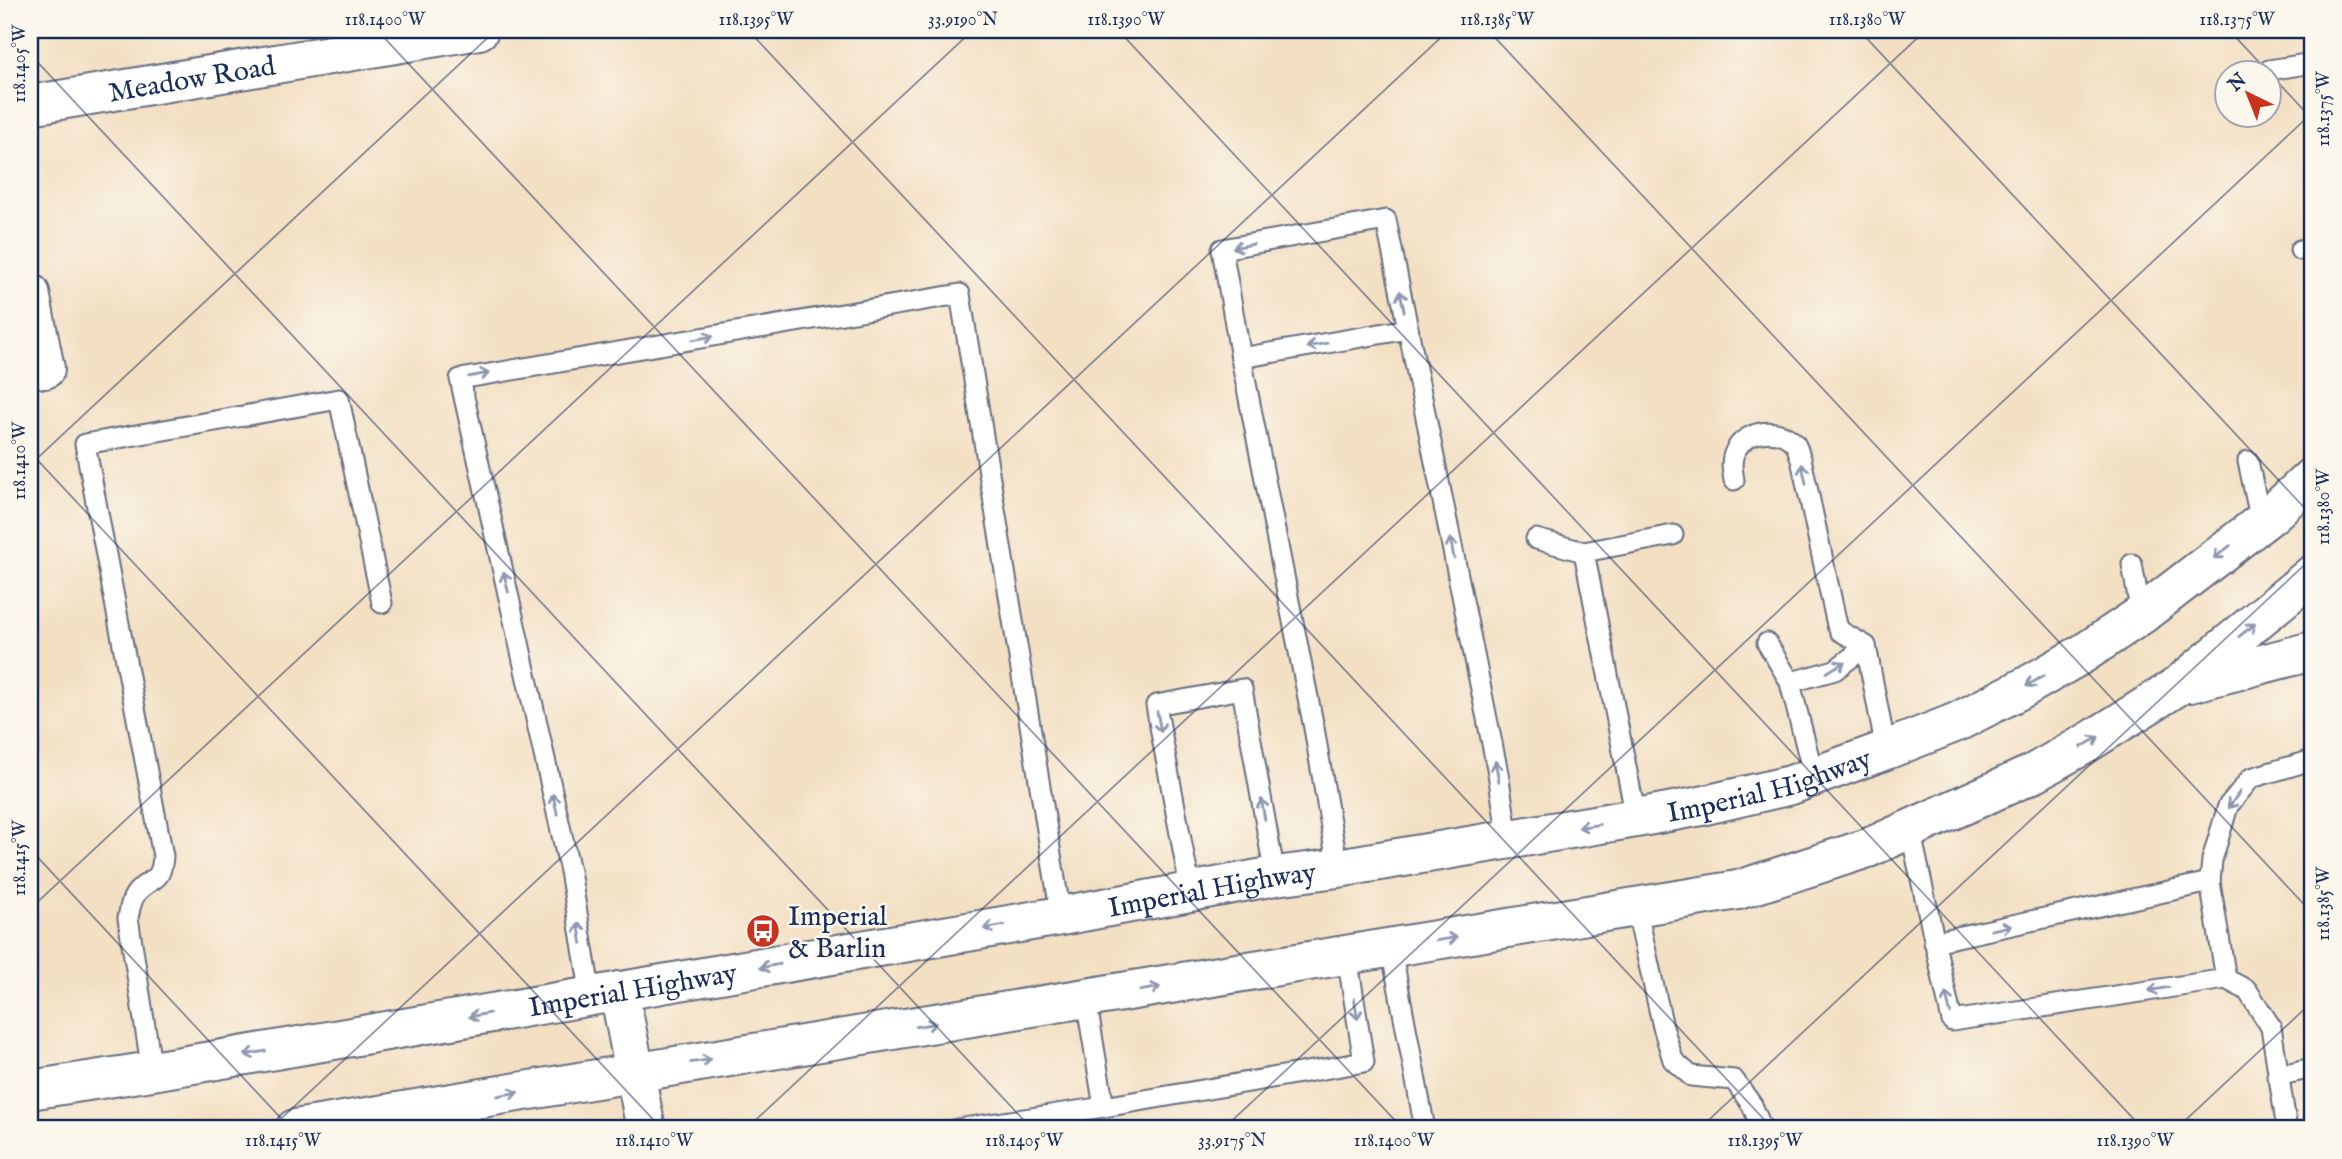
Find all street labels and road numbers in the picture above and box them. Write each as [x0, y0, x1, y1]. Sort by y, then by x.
street label: Meadow Road [106, 49, 278, 112]
street label: Imperial Highway [1664, 742, 1877, 832]
street label: Imperial Highway [1105, 856, 1318, 927]
street label: Imperial Highway [526, 957, 740, 1026]

